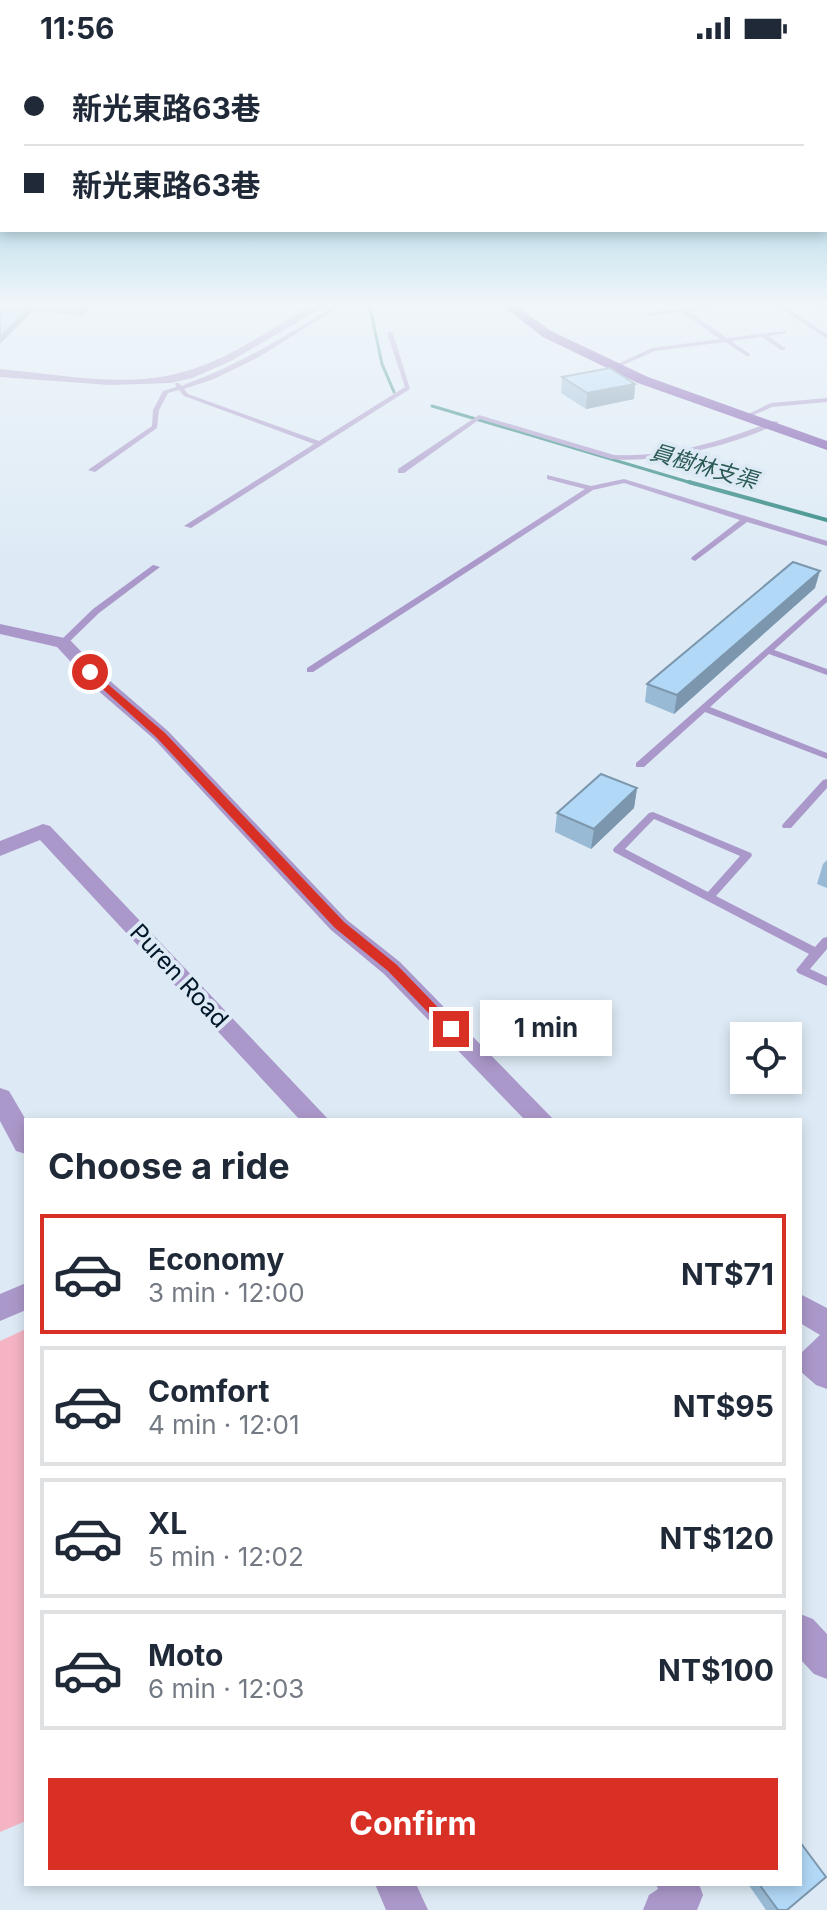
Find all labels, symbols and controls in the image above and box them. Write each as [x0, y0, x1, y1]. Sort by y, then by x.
text: 11:56 [40, 10, 115, 46]
text: 新光東路63巷 [72, 90, 261, 126]
text: 新光東路63巷 [72, 167, 261, 203]
water label: 員樹林支渠 [648, 438, 763, 494]
route start [72, 654, 108, 690]
street label: Puren Road [124, 918, 235, 1033]
callout: 1 min [479, 1001, 611, 1057]
route end [433, 1011, 469, 1047]
text: 1 min [514, 1012, 578, 1043]
map controls [730, 1022, 802, 1094]
button: locate [730, 1022, 802, 1094]
text: Choose a ride [48, 1144, 290, 1188]
icon: car [52, 1238, 124, 1310]
text: Economy [148, 1241, 284, 1277]
text: NT$71 [681, 1256, 774, 1292]
text: 3 min · 12:00 [148, 1277, 305, 1308]
icon: car [52, 1370, 124, 1442]
text: Comfort [148, 1373, 269, 1409]
text: NT$95 [673, 1388, 774, 1424]
text: 4 min · 12:01 [148, 1409, 300, 1440]
icon: car [52, 1502, 124, 1574]
text: XL [148, 1505, 187, 1541]
text: NT$120 [659, 1520, 774, 1556]
text: 5 min · 12:02 [148, 1541, 304, 1572]
icon: car [52, 1634, 124, 1706]
text: Moto [148, 1637, 223, 1673]
text: NT$100 [658, 1652, 774, 1688]
text: 6 min · 12:03 [148, 1673, 304, 1704]
button: Confirm [48, 1778, 778, 1870]

